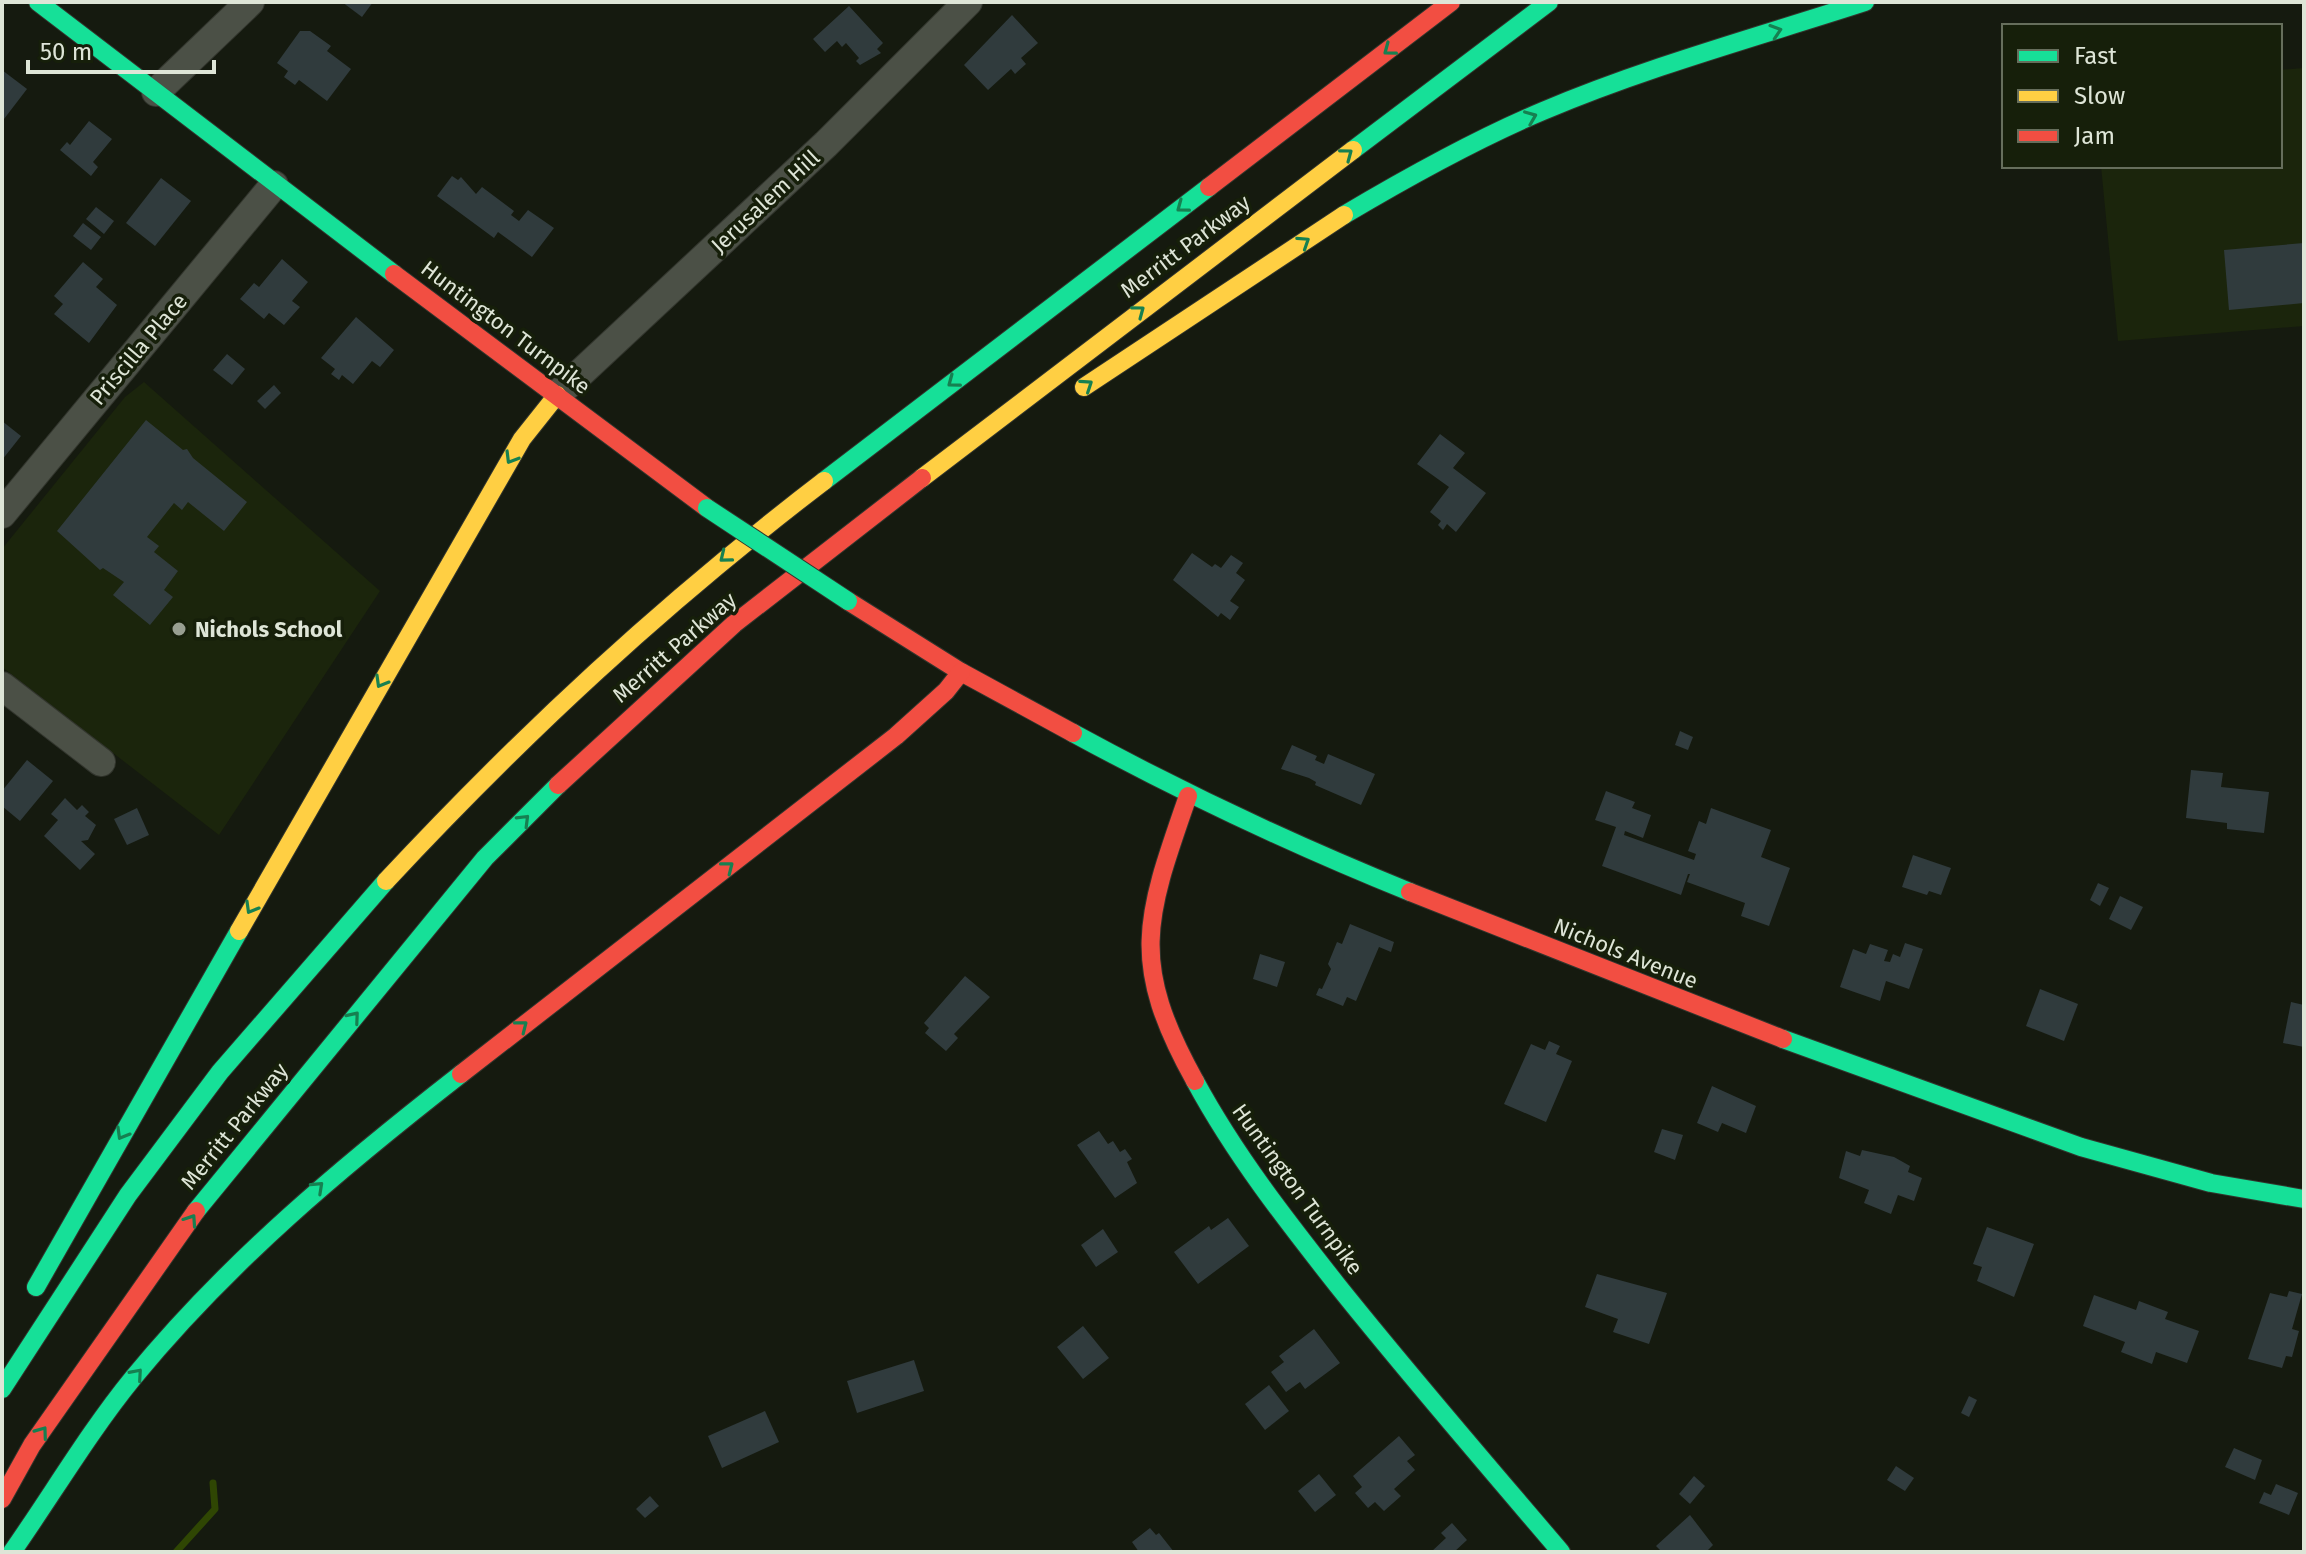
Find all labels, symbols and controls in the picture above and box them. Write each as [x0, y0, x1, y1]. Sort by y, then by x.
scale bar [28, 24, 214, 74]
legend [2002, 24, 2282, 168]
one-way arrow [1769, 25, 1783, 41]
text: 50 m [40, 38, 92, 66]
one-way arrow [1383, 40, 1398, 54]
text: Fast [2074, 42, 2117, 70]
text: Slow [2074, 82, 2125, 110]
one-way arrow [1523, 111, 1537, 127]
text: Jam [2074, 122, 2115, 150]
street label: Jerusalem Hill [705, 144, 825, 259]
one-way arrow [1338, 150, 1352, 164]
street label: Merritt Parkway [1115, 189, 1256, 304]
one-way arrow [1176, 198, 1191, 212]
one-way arrow [1295, 237, 1309, 252]
street label: Huntington Turnpike [416, 255, 596, 400]
street label: Priscilla Place [84, 288, 193, 411]
one-way arrow [1130, 306, 1145, 320]
one-way arrow [947, 373, 962, 387]
one-way arrow [1078, 380, 1092, 395]
one-way arrow [505, 449, 521, 464]
one-way arrow [719, 548, 734, 562]
street label: Merritt Parkway [607, 586, 742, 709]
place label: Nichols School [195, 616, 343, 643]
marker: Nichols School [170, 620, 188, 638]
one-way arrow [375, 674, 391, 688]
one-way arrow [514, 815, 529, 829]
one-way arrow [719, 862, 733, 877]
one-way arrow [245, 899, 261, 914]
street label: Nichols Avenue [1550, 912, 1702, 995]
one-way arrow [344, 1012, 359, 1026]
one-way arrow [513, 1022, 528, 1036]
street label: Merritt Parkway [175, 1057, 294, 1195]
street label: Huntington Turnpike [1226, 1098, 1369, 1280]
one-way arrow [116, 1125, 132, 1140]
one-way arrow [309, 1183, 324, 1197]
one-way arrow [181, 1214, 196, 1228]
one-way arrow [127, 1368, 142, 1383]
one-way arrow [32, 1427, 46, 1441]

